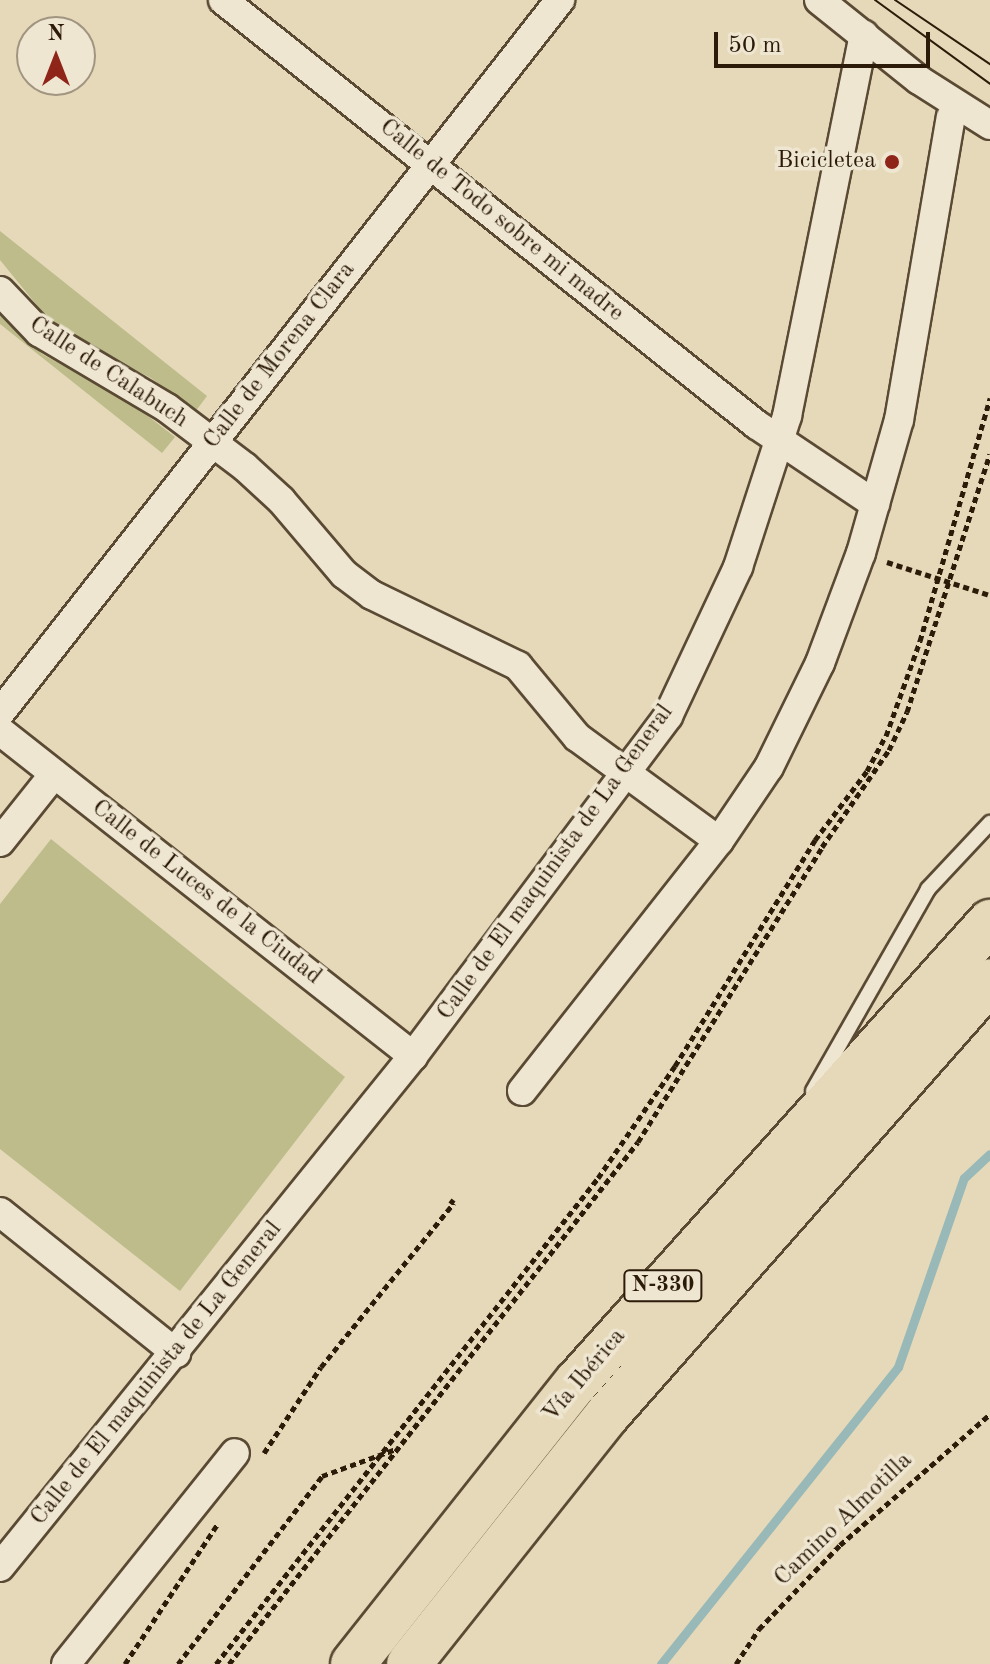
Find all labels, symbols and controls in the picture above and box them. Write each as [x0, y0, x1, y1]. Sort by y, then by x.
north arrow [16, 16, 96, 96]
scale bar [718, 16, 934, 66]
text: N [48, 23, 64, 45]
text: 50 m [728, 34, 782, 58]
street label: Calle de Todo sobre mi madre [373, 113, 629, 329]
place label: Bicicletea [777, 148, 876, 176]
marker: Bicicletea [883, 153, 901, 171]
street label: Calle de Morena Clara [198, 257, 362, 455]
street label: Calle de Calabuch [23, 311, 193, 435]
street label: Calle de El maquinista de La General [432, 700, 680, 1026]
street label: Calle de Luces de la Ciudad [85, 794, 327, 992]
street label: Calle de El maquinista de La General [25, 1216, 289, 1532]
road number: N-330 [623, 1268, 703, 1304]
street label: Vía Ibérica [537, 1323, 633, 1429]
street label: Camino Almotilla [769, 1447, 919, 1593]

